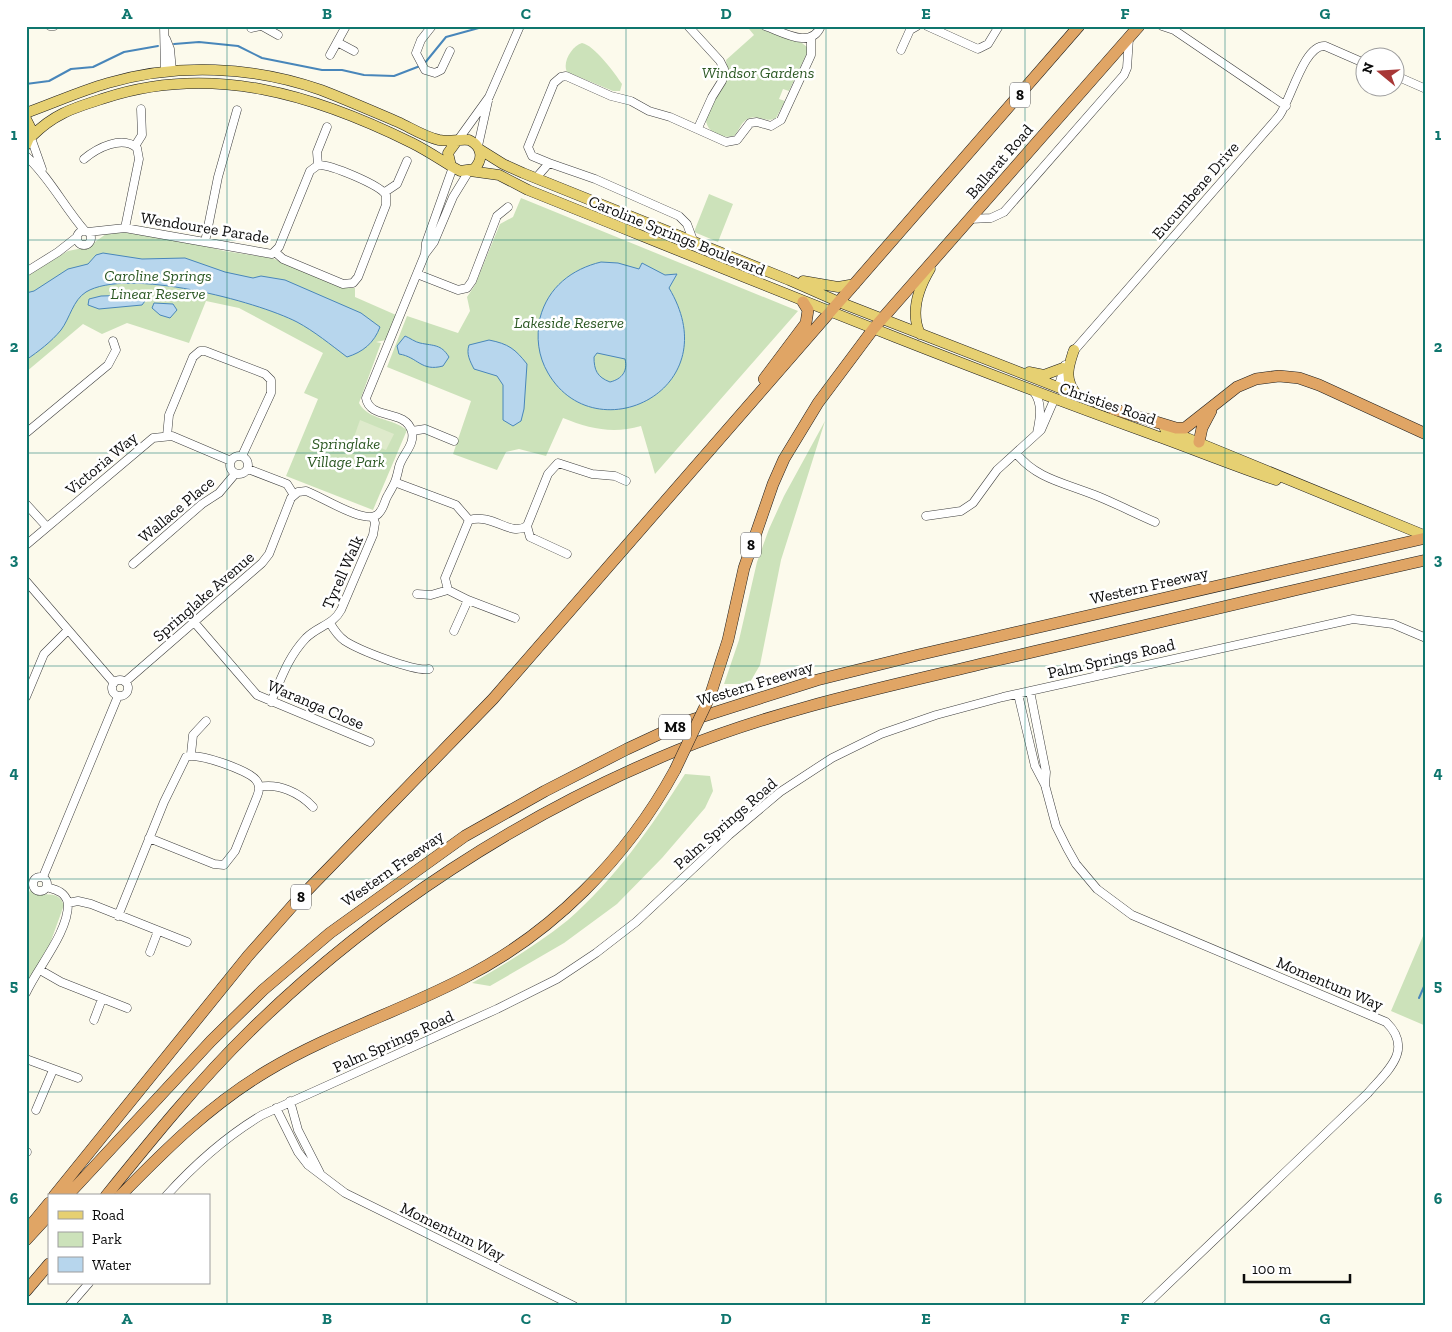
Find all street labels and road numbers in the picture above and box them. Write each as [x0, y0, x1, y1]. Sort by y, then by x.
road number: 8 [1010, 82, 1030, 108]
street label: Ballarat Road [962, 120, 1037, 202]
street label: Eucumbene Drive [1148, 138, 1243, 243]
street label: Caroline Springs Boulevard [586, 191, 768, 280]
street label: Wendouree Parade [139, 208, 271, 247]
street label: Christies Road [1057, 378, 1159, 429]
street label: Victoria Way [61, 427, 142, 500]
street label: Wallace Place [135, 472, 218, 546]
street label: Tyrell Walk [318, 532, 367, 612]
road number: 8 [741, 532, 761, 558]
street label: Springlake Avenue [149, 547, 258, 645]
street label: Western Freeway [1088, 563, 1211, 608]
street label: Palm Springs Road [1046, 635, 1177, 682]
street label: Western Freeway [695, 657, 816, 710]
street label: Waranga Close [265, 676, 367, 733]
road number: M8 [659, 714, 691, 740]
street label: Palm Springs Road [670, 773, 781, 873]
street label: Western Freeway [338, 826, 448, 911]
road number: 8 [291, 884, 311, 910]
street label: Momentum Way [1274, 952, 1387, 1015]
street label: Palm Springs Road [330, 1006, 457, 1077]
street label: Momentum Way [397, 1198, 509, 1265]

